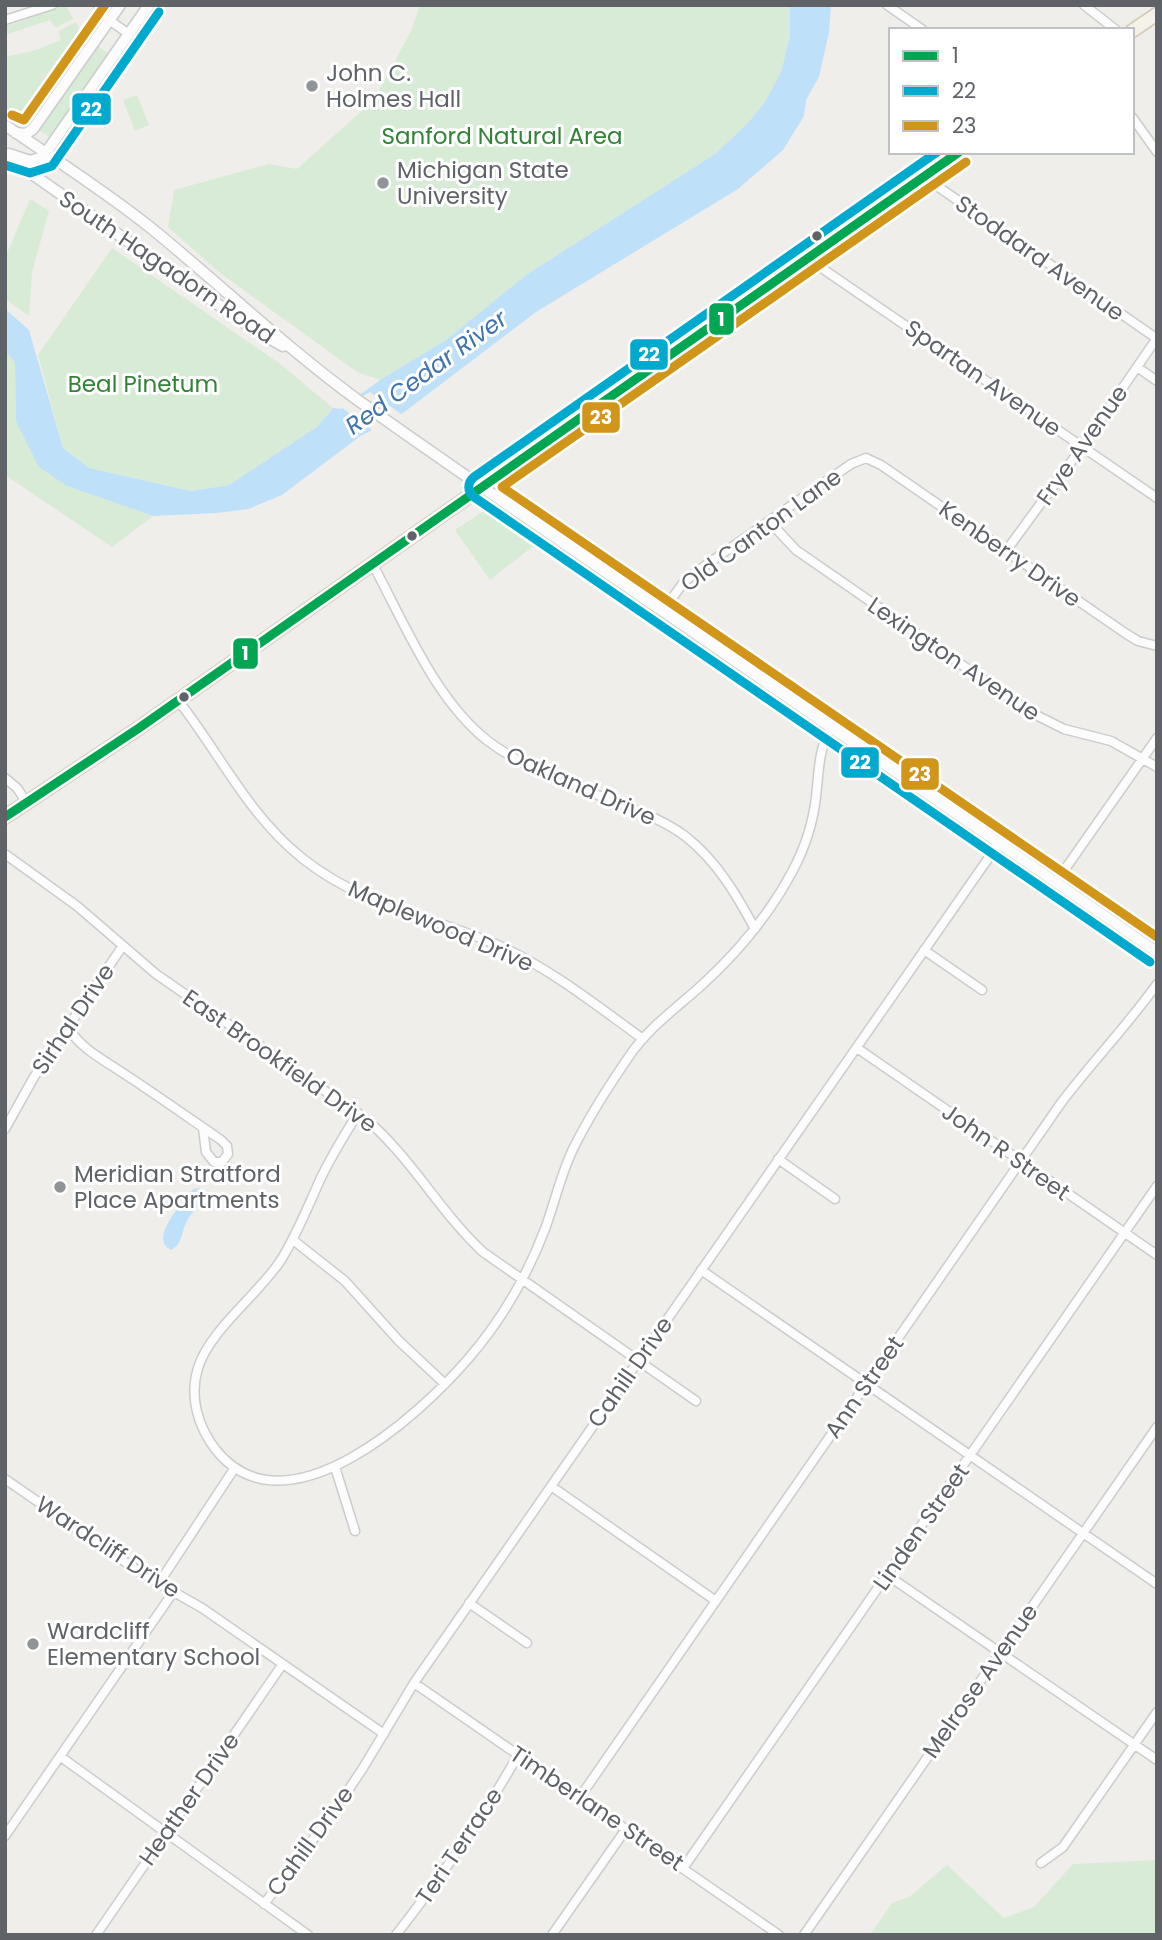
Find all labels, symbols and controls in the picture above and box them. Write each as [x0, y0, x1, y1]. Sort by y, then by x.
legend [889, 28, 1134, 154]
text: 1 [952, 41, 959, 70]
place label: John C. Holmes Hall [326, 57, 461, 115]
text: 22 [952, 76, 976, 105]
marker: John C. Holmes Hall [304, 78, 320, 94]
line badge: 22 [71, 92, 112, 126]
text: 22 [80, 96, 102, 123]
text: 23 [952, 111, 976, 140]
park label: Sanford Natural Area [382, 120, 622, 152]
place label: Michigan State University [397, 154, 569, 212]
marker: Michigan State University [375, 175, 391, 191]
street label: South Hagadorn Road [53, 183, 281, 351]
street label: Stoddard Avenue [949, 188, 1131, 328]
unlabelled marker [810, 229, 824, 243]
water label: Red Cedar River [338, 301, 514, 442]
line badge: 1 [708, 302, 735, 336]
text: 1 [717, 306, 725, 333]
street label: Spartan Avenue [898, 312, 1068, 444]
line badge: 22 [629, 338, 669, 371]
text: 22 [638, 341, 660, 368]
park label: Beal Pinetum [68, 368, 218, 400]
street label: Frye Avenue [1029, 379, 1135, 511]
line badge: 23 [581, 401, 621, 434]
text: 23 [590, 404, 612, 431]
street label: Old Canton Lane [674, 461, 848, 599]
street label: Kenberry Drive [933, 493, 1087, 615]
unlabelled marker [405, 529, 419, 543]
street label: Lexington Avenue [862, 589, 1046, 729]
line badge: 1 [232, 637, 259, 670]
text: 1 [241, 640, 249, 667]
unlabelled marker [177, 690, 191, 704]
street label: Oakland Drive [501, 739, 661, 833]
line badge: 22 [840, 746, 880, 779]
text: 22 [849, 749, 871, 776]
line badge: 23 [900, 757, 940, 791]
text: 23 [909, 761, 931, 788]
street label: Maplewood Drive [343, 872, 539, 980]
street label: Sirhal Drive [24, 957, 122, 1081]
street label: East Brookfield Drive [176, 982, 384, 1140]
street label: John R Street [935, 1096, 1077, 1208]
place label: Meridian Stratford Place Apartments [74, 1158, 281, 1216]
marker: Meridian Stratford Place Apartments [52, 1179, 68, 1195]
street label: Cahill Drive [580, 1310, 680, 1434]
street label: Ann Street [817, 1329, 911, 1445]
street label: Linden Street [865, 1457, 977, 1597]
street label: Wardcliff Drive [30, 1488, 186, 1606]
street label: Melrose Avenue [915, 1597, 1045, 1765]
place label: Wardcliff Elementary School [47, 1615, 260, 1673]
marker: Wardcliff Elementary School [25, 1636, 41, 1652]
street label: Heather Drive [131, 1726, 247, 1872]
street label: Timberlane Street [504, 1738, 690, 1878]
street label: Cahill Drive [259, 1779, 361, 1903]
street label: Teri Terrace [408, 1781, 510, 1911]

